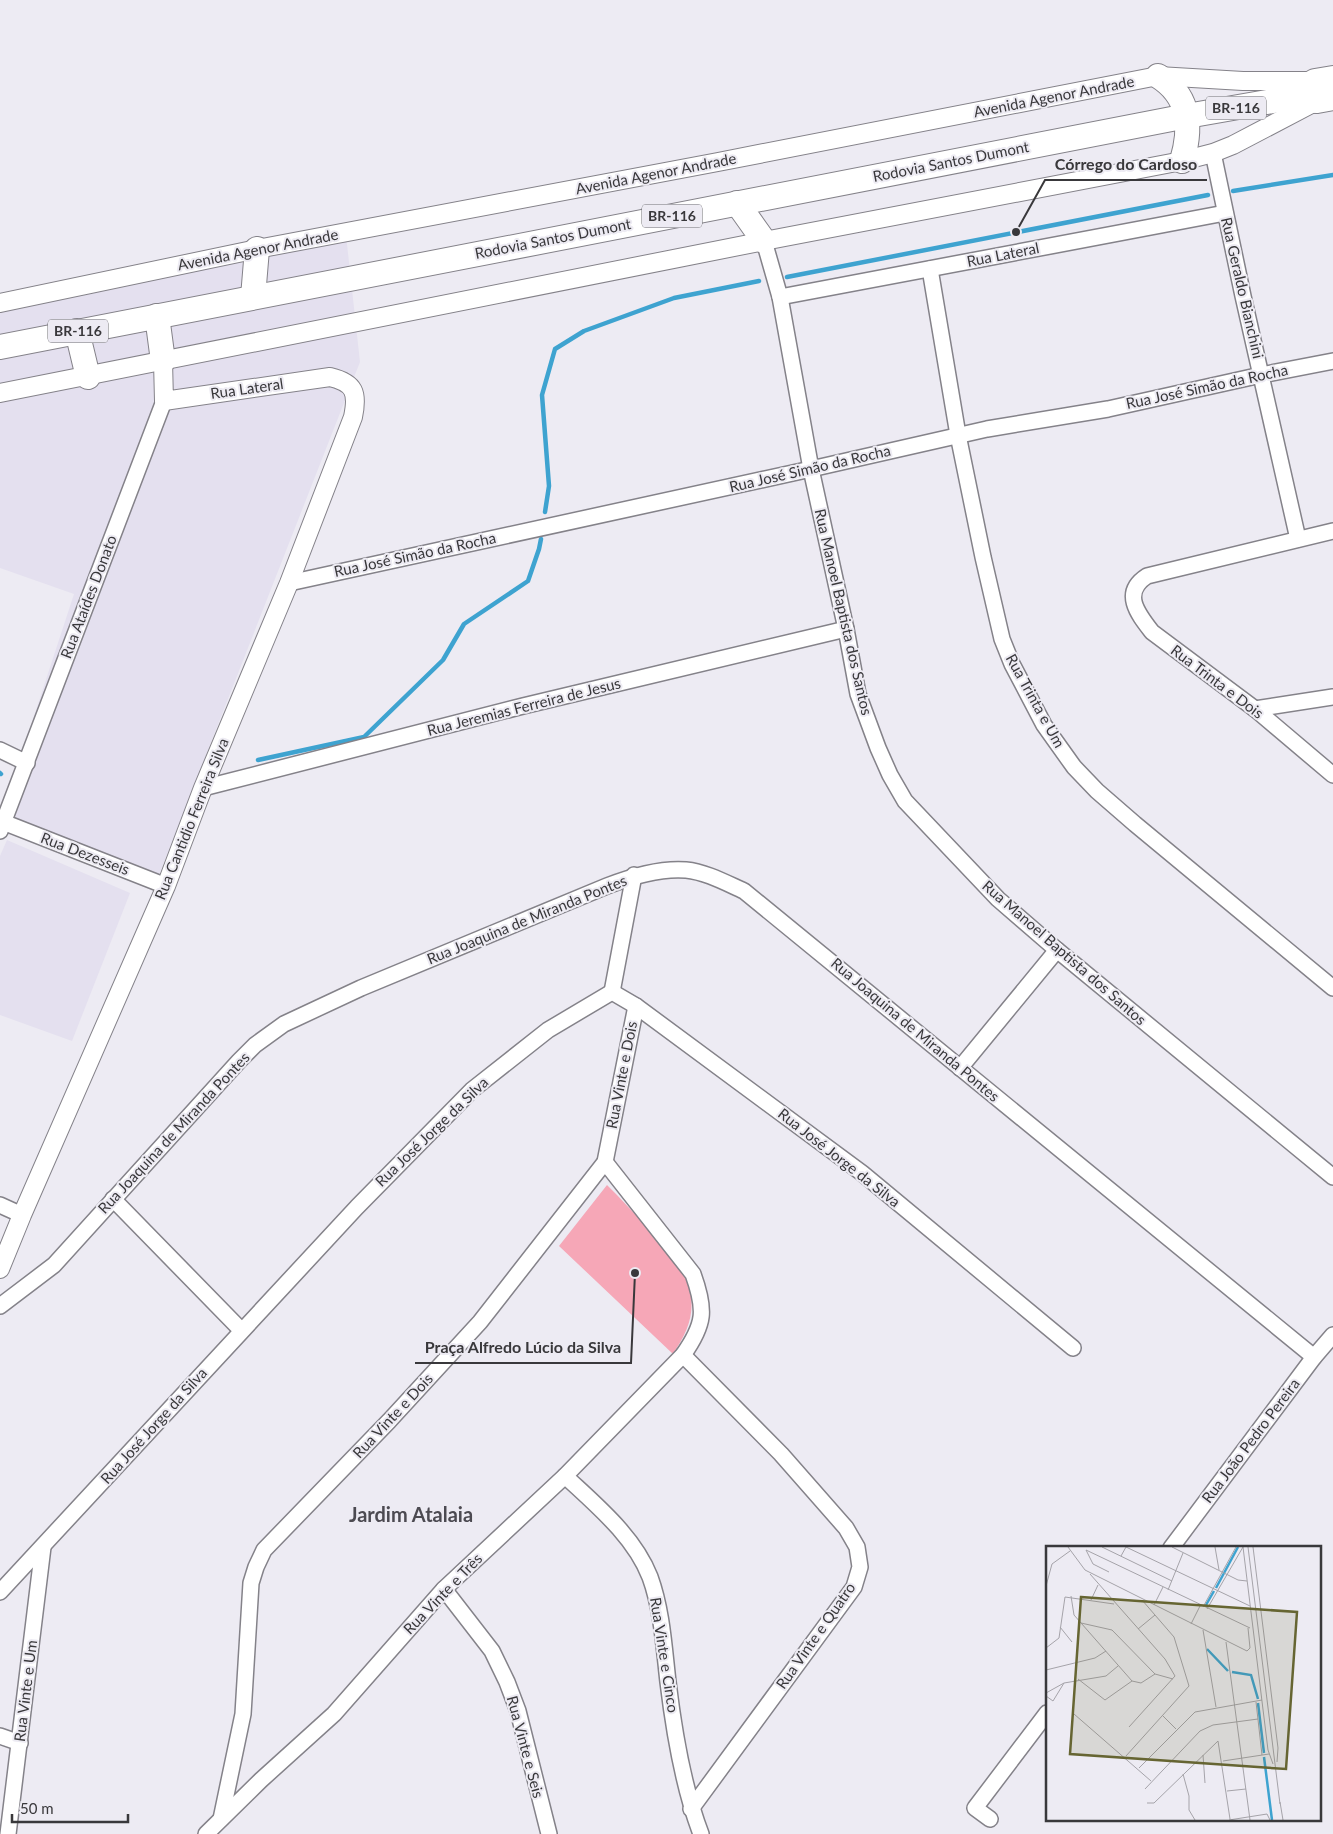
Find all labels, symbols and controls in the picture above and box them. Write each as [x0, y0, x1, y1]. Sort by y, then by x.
street label: Avenida Agenor Andrade [972, 72, 1136, 120]
road number: BR-116 [1206, 96, 1266, 120]
street label: Rodovia Santos Dumont [871, 137, 1031, 185]
street label: Avenida Agenor Andrade [574, 149, 738, 197]
callout: Córrego do Cardoso [1045, 149, 1207, 180]
text: Córrego do Cardoso [1055, 154, 1197, 173]
road number: BR-116 [642, 205, 702, 228]
street label: Rodovia Santos Dumont [473, 214, 633, 262]
street label: Rua Geraldo Bianchini [1218, 215, 1268, 360]
street label: Avenida Agenor Andrade [176, 225, 340, 273]
street label: Rua Lateral [965, 238, 1041, 270]
road number: BR-116 [48, 320, 108, 342]
street label: Rua José Simão da Rocha [1124, 360, 1289, 412]
street label: Rua Lateral [209, 374, 284, 402]
street label: Rua José Simão da Rocha [727, 441, 892, 495]
street label: Rua Manoel Baptista dos Santos [811, 507, 876, 717]
street label: Rua José Simão da Rocha [332, 528, 497, 580]
street label: Rua Ataídes Donato [56, 533, 120, 661]
street label: Rua Trinta e Dois [1168, 641, 1267, 722]
street label: Rua Trinta e Um [1003, 650, 1069, 751]
street label: Rua Jeremias Ferreira de Jesus [425, 673, 622, 739]
street label: Rua Cantidio Ferreira Silva [150, 735, 232, 902]
street label: Rua Dezesseis [38, 828, 132, 878]
street label: Rua Joaquina de Miranda Pontes [424, 871, 629, 967]
street label: Rua Manoel Baptista dos Santos [979, 876, 1150, 1028]
street label: Rua Joaquina de Miranda Pontes [828, 954, 1003, 1105]
street label: Rua Vinte e Dois [602, 1020, 640, 1130]
street label: Rua Joaquina de Miranda Pontes [94, 1048, 253, 1217]
street label: Rua José Jorge da Silva [371, 1073, 491, 1190]
street label: Rua José Jorge da Silva [775, 1104, 904, 1210]
callout: Praça Alfredo Lúcio da Silva [415, 1332, 631, 1363]
text: Praça Alfredo Lúcio da Silva [425, 1337, 621, 1356]
street label: Rua José Jorge da Silva [96, 1364, 210, 1487]
street label: Rua Vinte e Dois [349, 1369, 436, 1461]
street label: Rua João Pedro Pereira [1198, 1375, 1303, 1506]
district label: Jardim Atalaia [349, 1502, 473, 1526]
inset map [1046, 1546, 1320, 1822]
street label: Rua Vinte e Três [399, 1549, 485, 1637]
street label: Rua Vinte e Quatro [772, 1579, 859, 1692]
street label: Rua Vinte e Cinco [647, 1596, 683, 1714]
street label: Rua Vinte e Um [10, 1639, 40, 1743]
street label: Rua Vinte e Seis [504, 1694, 548, 1800]
scale bar [12, 1792, 129, 1824]
text: 50 m [20, 1799, 54, 1817]

